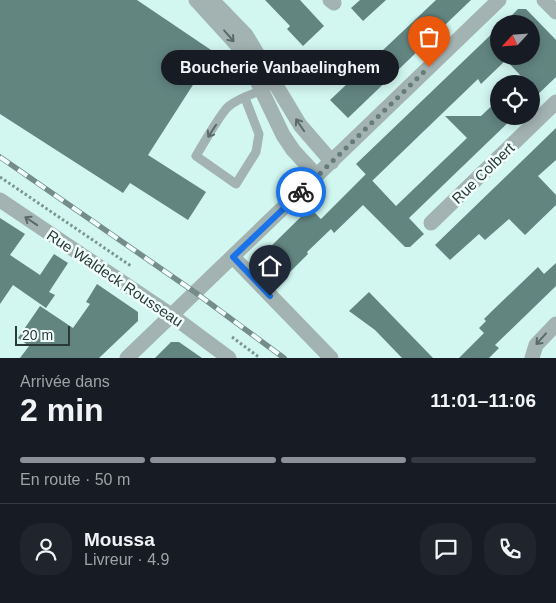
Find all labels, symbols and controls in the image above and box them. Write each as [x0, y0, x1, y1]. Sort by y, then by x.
north arrow [490, 15, 540, 65]
map controls [490, 15, 540, 125]
pin [408, 16, 450, 67]
icon: bag [415, 23, 443, 51]
one-way arrow [223, 29, 235, 42]
callout: Boucherie Vanbaelinghem [162, 50, 399, 84]
text: Boucherie Vanbaelinghem [180, 59, 380, 76]
button: locate [490, 75, 540, 125]
one-way arrow [295, 118, 305, 132]
one-way arrow [206, 124, 216, 138]
street label: Rue Colbert [448, 139, 518, 207]
courier [276, 167, 326, 217]
icon: bike [287, 178, 315, 206]
one-way arrow [24, 215, 38, 226]
street label: Rue Waldeck Rousseau [44, 226, 186, 330]
pin [249, 245, 291, 296]
icon: home [256, 252, 284, 280]
scale bar [15, 323, 70, 346]
text: 20 m [22, 327, 53, 343]
one-way arrow [535, 333, 547, 346]
text: Arrivée dans [20, 373, 110, 390]
text: 11:01–11:06 [430, 390, 536, 411]
text: 2 min [20, 392, 104, 428]
text: En route · 50 m [20, 471, 130, 488]
button: person [20, 523, 72, 575]
button: chat [420, 523, 472, 575]
button: phone [484, 523, 536, 575]
text: Moussa [84, 529, 155, 550]
text: Livreur · 4.9 [84, 551, 169, 568]

